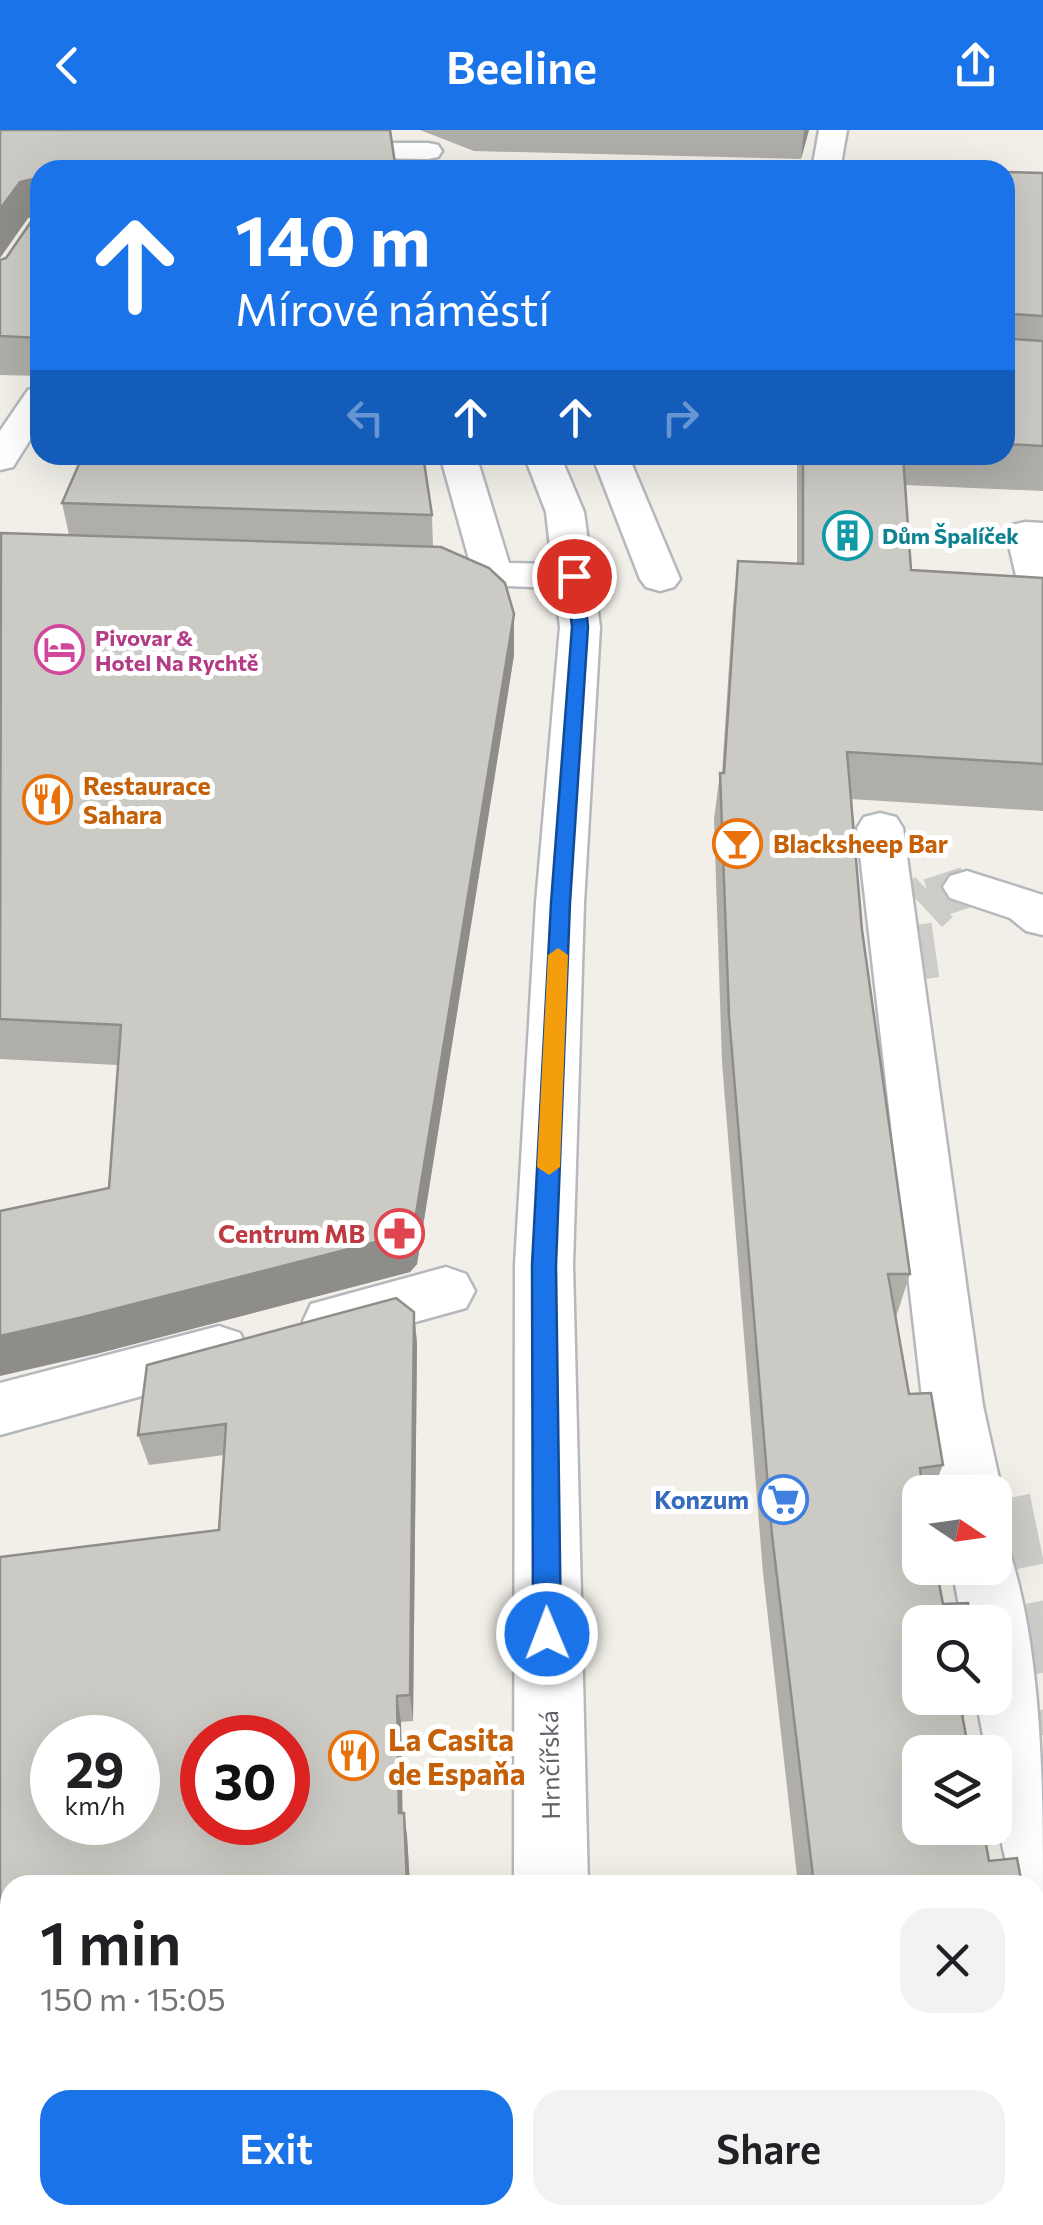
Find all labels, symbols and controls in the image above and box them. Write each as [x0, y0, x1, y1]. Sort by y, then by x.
icon: back [40, 38, 95, 93]
text: Beeline [446, 38, 597, 93]
icon: share [948, 38, 1003, 93]
text: 140 m [235, 195, 431, 280]
icon: ahead [70, 200, 200, 330]
text: Mírové náměstí [235, 280, 550, 335]
icon: left [338, 390, 393, 445]
icon: ahead [443, 390, 498, 445]
icon: ahead [548, 390, 603, 445]
icon: right [653, 390, 708, 445]
building icon: Dům Špalíček [821, 509, 873, 561]
place label: Dům Špalíček [882, 522, 1019, 549]
pin [532, 534, 617, 619]
icon: arrive [547, 549, 602, 604]
hotel icon: Pivovar & Hotel Na Rychtě [34, 624, 86, 676]
place label: Pivovar & Hotel Na Rychtě [95, 624, 258, 676]
place label: Restaurace Sahara [83, 770, 211, 829]
restaurant icon: Restaurace Sahara [22, 773, 74, 825]
bar icon: Blacksheep Bar [712, 817, 764, 869]
place label: Blacksheep Bar [773, 828, 948, 858]
pharmacy icon: Centrum MB [374, 1207, 426, 1259]
place label: Centrum MB [218, 1218, 365, 1248]
supermarket icon: Konzum [758, 1473, 810, 1525]
north arrow [902, 1475, 1012, 1585]
map controls [902, 1475, 1012, 1845]
place label: Konzum [654, 1484, 749, 1514]
position arrow [495, 1582, 599, 1686]
button: search [902, 1605, 1012, 1715]
street label: Hrnčířská [533, 1710, 565, 1820]
speed limit sign: 30 [180, 1715, 310, 1845]
place label: La Casita de Espaňa [388, 1720, 526, 1791]
restaurant icon: La Casita de Espaňa [327, 1729, 379, 1781]
button: layers [902, 1735, 1012, 1845]
text: 29 [65, 1737, 124, 1798]
text: km/h [65, 1790, 125, 1820]
text: 1 min [40, 1904, 181, 1977]
button: close [900, 1908, 1005, 2013]
text: 150 m · 15:05 [40, 1978, 226, 2018]
button: Exit [40, 2090, 513, 2205]
button: Share [533, 2090, 1005, 2205]

